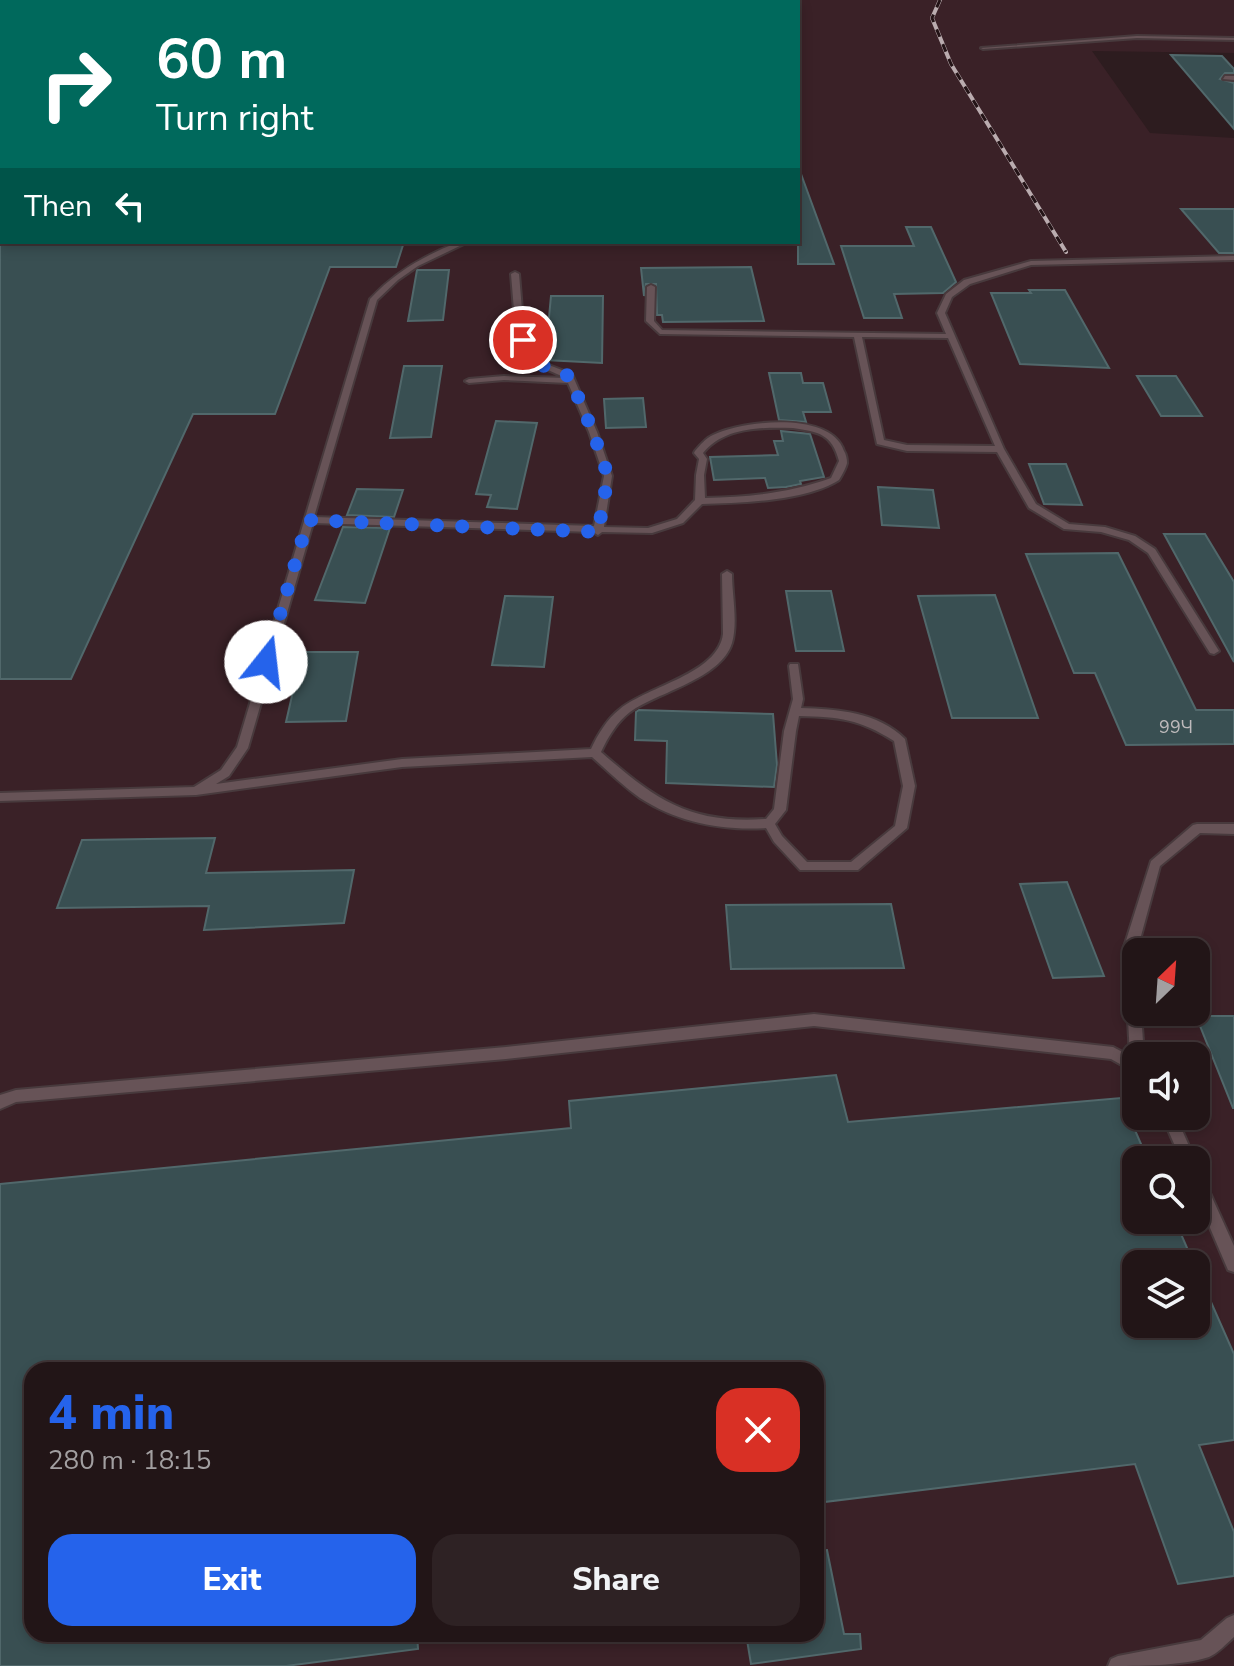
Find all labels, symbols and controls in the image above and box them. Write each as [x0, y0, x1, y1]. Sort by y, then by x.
text: 60 m [156, 21, 287, 98]
icon: right [24, 32, 128, 136]
text: Turn right [156, 94, 313, 143]
icon: left [108, 184, 152, 228]
text: Then [24, 186, 92, 227]
pin [489, 306, 557, 374]
icon: arrive [501, 318, 545, 362]
position arrow [224, 620, 308, 704]
house number: 99Ч [1159, 715, 1193, 739]
north arrow [1122, 938, 1210, 1026]
map controls [1122, 938, 1210, 1338]
button: sound [1122, 1042, 1210, 1130]
button: search [1122, 1146, 1210, 1234]
button: layers [1122, 1250, 1210, 1338]
text: 4 min [48, 1380, 174, 1446]
button: close [716, 1388, 800, 1472]
text: 280 m · 18:15 [48, 1443, 211, 1478]
button: Exit [48, 1534, 416, 1626]
button: Share [432, 1534, 800, 1626]

